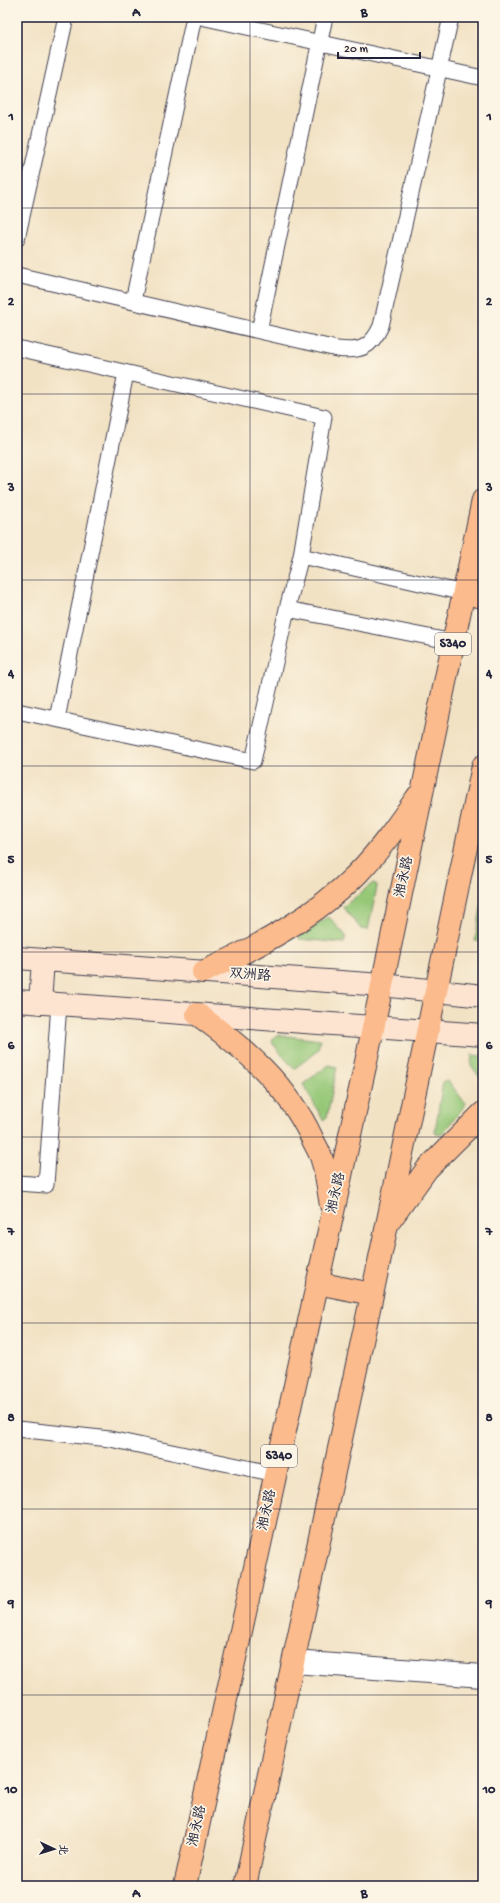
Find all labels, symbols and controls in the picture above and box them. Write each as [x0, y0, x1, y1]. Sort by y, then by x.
text: A [131, 6, 141, 21]
text: B [360, 6, 369, 21]
scale bar [338, 34, 420, 60]
text: 20 m [344, 43, 369, 57]
text: 1 [7, 110, 14, 125]
text: 1 [485, 110, 492, 125]
text: 2 [8, 295, 15, 310]
text: 2 [486, 295, 493, 310]
text: 3 [7, 481, 15, 496]
text: 3 [485, 481, 493, 496]
road number: S340 [435, 633, 471, 655]
text: 4 [7, 667, 15, 682]
text: 4 [485, 667, 493, 682]
text: 5 [8, 853, 15, 868]
text: 5 [486, 853, 493, 868]
street label: 湘永路 [391, 854, 418, 899]
street label: 双洲路 [228, 965, 272, 986]
text: 6 [8, 1039, 15, 1054]
text: 6 [486, 1039, 493, 1054]
street label: 湘永路 [323, 1170, 350, 1215]
text: 7 [7, 1225, 16, 1240]
text: 7 [485, 1225, 494, 1240]
text: 8 [7, 1411, 15, 1426]
text: 8 [485, 1411, 493, 1426]
road number: S340 [261, 1445, 297, 1467]
street label: 湘永路 [254, 1487, 281, 1532]
text: 9 [7, 1597, 15, 1612]
text: 9 [485, 1597, 493, 1612]
text: 10 [4, 1783, 18, 1798]
text: 10 [482, 1783, 496, 1798]
street label: 湘永路 [184, 1803, 211, 1848]
north arrow [34, 1829, 74, 1869]
text: 北 [56, 1844, 68, 1855]
text: A [131, 1887, 141, 1902]
text: B [360, 1887, 369, 1902]

